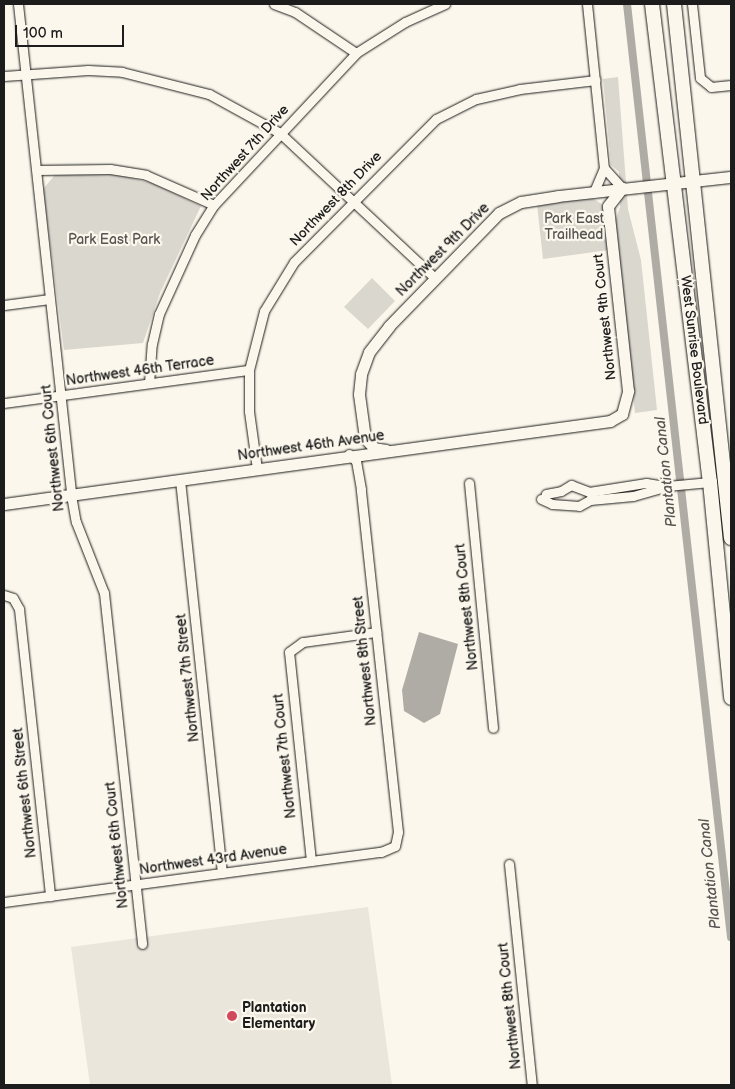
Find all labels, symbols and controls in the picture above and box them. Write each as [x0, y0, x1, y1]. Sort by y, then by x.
scale bar [18, 15, 126, 47]
text: 100 m [23, 24, 63, 43]
street label: Northwest 7th Drive [197, 101, 293, 205]
street label: Northwest 8th Drive [287, 148, 385, 250]
street label: Northwest 9th Drive [393, 200, 493, 300]
park label: Park East Trailhead [544, 211, 604, 243]
park label: Park East Park [68, 232, 160, 248]
street label: Northwest 9th Court [590, 253, 620, 381]
street label: West Sunrise Boulevard [676, 274, 712, 426]
street label: Northwest 46th Terrace [65, 352, 215, 390]
street label: Northwest 6th Court [38, 384, 68, 512]
water label: Plantation Canal [651, 416, 681, 528]
street label: Northwest 46th Avenue [236, 427, 386, 465]
street label: Northwest 8th Court [452, 543, 482, 671]
street label: Northwest 8th Street [350, 595, 380, 727]
street label: Northwest 7th Street [173, 613, 203, 743]
street label: Northwest 7th Court [270, 692, 300, 820]
street label: Northwest 6th Street [10, 727, 40, 859]
street label: Northwest 6th Court [102, 781, 132, 909]
water label: Plantation Canal [695, 818, 725, 930]
street label: Northwest 43rd Avenue [138, 841, 288, 879]
street label: Northwest 8th Court [495, 942, 525, 1070]
place label: Plantation Elementary [242, 1000, 315, 1032]
marker: Plantation Elementary [226, 1010, 238, 1022]

